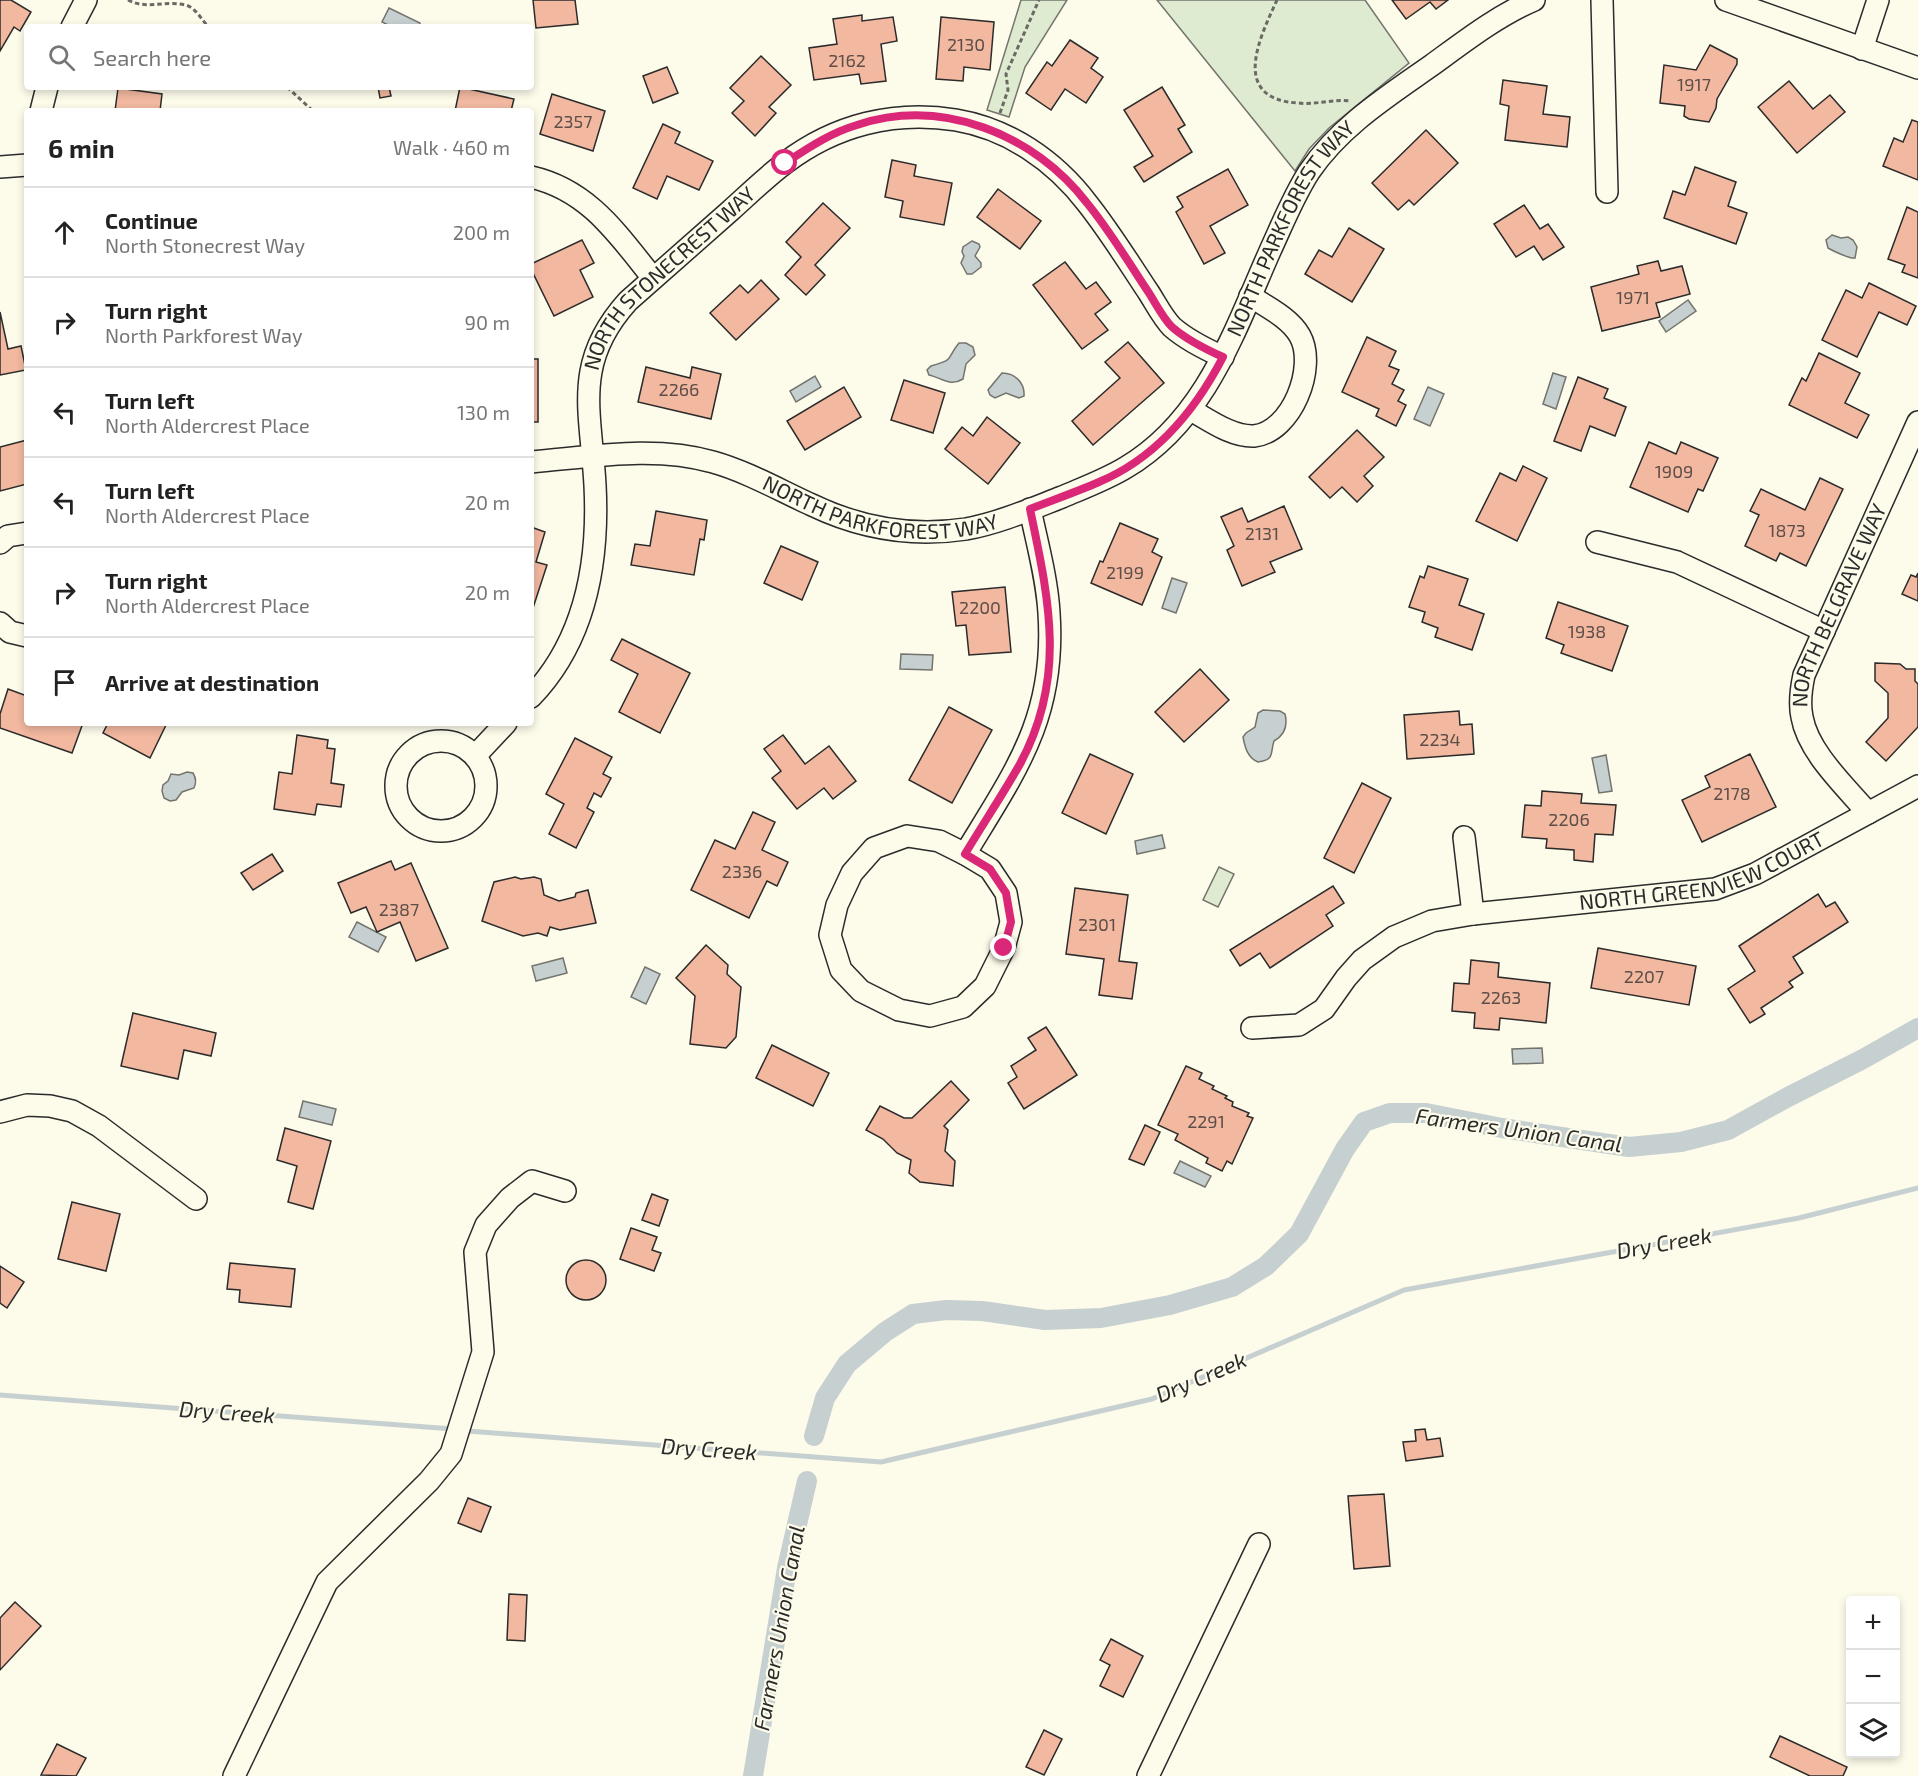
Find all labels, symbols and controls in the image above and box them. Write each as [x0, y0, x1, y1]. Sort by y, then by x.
search box [24, 24, 534, 90]
house number: 2130 [947, 33, 985, 55]
icon: search [45, 41, 78, 74]
text: Search here [93, 44, 211, 70]
house number: 2162 [828, 49, 866, 71]
house number: 1917 [1677, 73, 1711, 95]
house number: 2357 [554, 110, 593, 132]
street label: NORTH PARKFOREST WAY [1220, 114, 1359, 340]
text: 6 min [48, 132, 115, 163]
text: Walk · 460 m [393, 135, 510, 159]
route start [771, 149, 797, 175]
street label: NORTH STONECREST WAY [578, 181, 759, 372]
text: Continue [105, 207, 198, 233]
icon: ahead [48, 216, 81, 249]
text: 200 m [453, 220, 510, 244]
text: North Stonecrest Way [105, 233, 305, 257]
house number: 1971 [1616, 286, 1650, 308]
text: Turn right [105, 297, 207, 323]
icon: right [48, 306, 81, 339]
text: 90 m [465, 310, 510, 334]
text: North Parkforest Way [105, 323, 303, 347]
house number: 2266 [659, 378, 699, 400]
text: Turn left [105, 387, 194, 413]
icon: left [48, 396, 81, 429]
text: 130 m [457, 400, 510, 424]
text: North Aldercrest Place [105, 413, 310, 437]
house number: 1909 [1655, 460, 1693, 482]
street label: NORTH PARKFOREST WAY [759, 469, 1001, 543]
text: Turn left [105, 477, 194, 503]
icon: left [48, 486, 81, 519]
text: 20 m [465, 490, 510, 514]
street label: NORTH BELGRAVE WAY [1786, 500, 1891, 708]
text: North Aldercrest Place [105, 503, 310, 527]
house number: 1873 [1768, 519, 1806, 541]
house number: 2131 [1245, 522, 1279, 544]
house number: 2199 [1106, 561, 1144, 583]
text: Turn right [105, 567, 207, 593]
icon: right [48, 576, 81, 609]
text: 20 m [465, 580, 510, 604]
text: North Aldercrest Place [105, 593, 310, 617]
house number: 2200 [959, 596, 1001, 618]
house number: 1938 [1568, 620, 1606, 642]
icon: arrive [48, 666, 81, 699]
text: Arrive at destination [105, 669, 319, 695]
house number: 2234 [1419, 728, 1461, 750]
house number: 2178 [1713, 782, 1751, 804]
house number: 2206 [1548, 808, 1590, 830]
street label: NORTH GREENVIEW COURT [1578, 825, 1828, 914]
house number: 2336 [722, 860, 762, 882]
house number: 2387 [379, 898, 419, 920]
house number: 2301 [1078, 913, 1116, 935]
route end [990, 934, 1016, 960]
house number: 2207 [1624, 965, 1664, 987]
house number: 2263 [1481, 986, 1521, 1008]
water label: Farmers Union Canal [1414, 1102, 1624, 1156]
house number: 2291 [1187, 1110, 1225, 1132]
water label: Dry Creek [1614, 1221, 1714, 1264]
water label: Dry Creek [1151, 1345, 1250, 1408]
water label: Dry Creek [178, 1395, 276, 1428]
water label: Dry Creek [660, 1432, 758, 1465]
water label: Farmers Union Canal [747, 1523, 809, 1733]
map controls [1846, 1596, 1900, 1758]
button: + [1846, 1596, 1900, 1650]
button: − [1846, 1650, 1900, 1704]
button: layers [1846, 1704, 1900, 1758]

